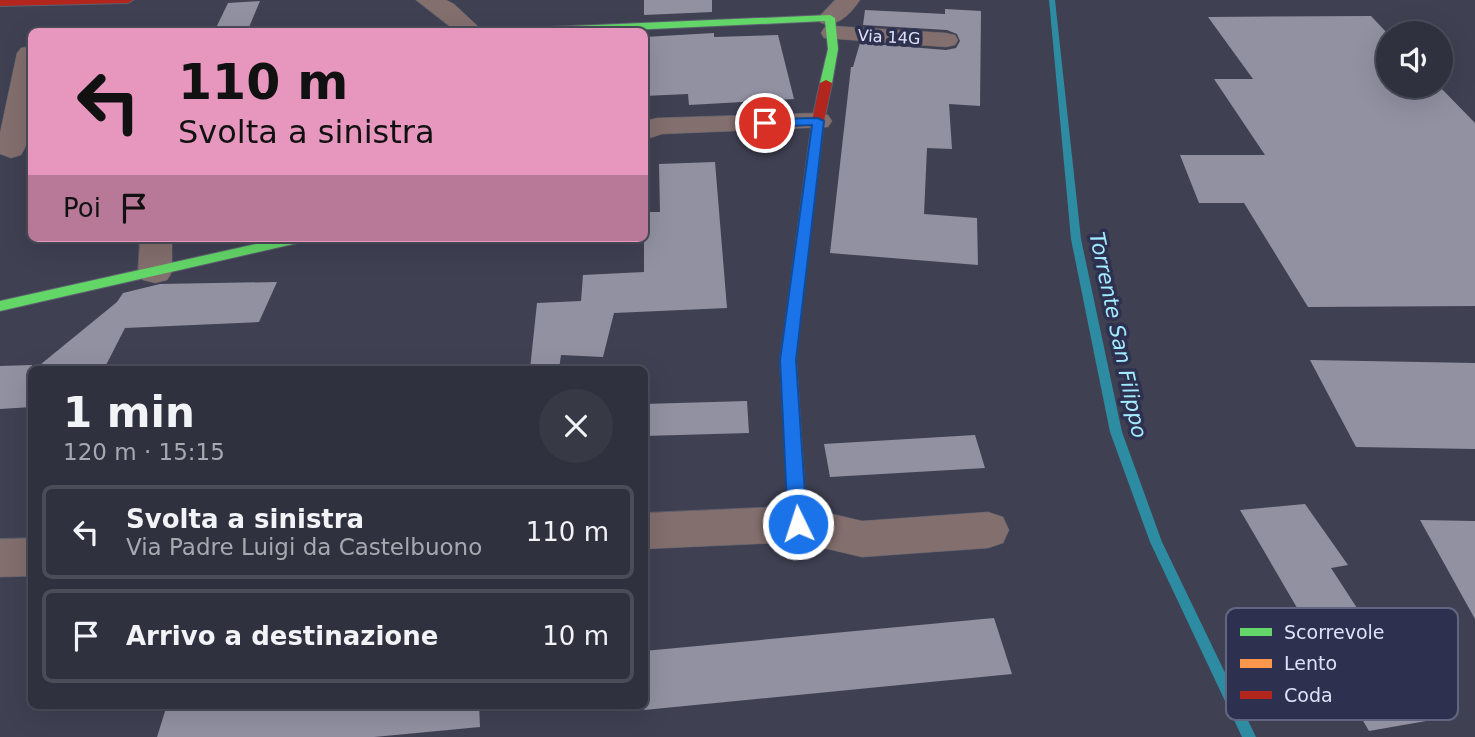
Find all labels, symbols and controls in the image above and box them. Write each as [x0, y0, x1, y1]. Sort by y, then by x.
map controls [1376, 21, 1453, 98]
button: sound [1376, 21, 1453, 98]
street label: Via 14G [857, 26, 921, 48]
text: 110 m [178, 54, 348, 111]
icon: left [63, 56, 154, 147]
pin [735, 93, 795, 153]
icon: arrive [746, 104, 784, 142]
text: Svolta a sinistra [178, 113, 435, 151]
icon: arrive [115, 189, 153, 227]
text: Poi [63, 193, 101, 223]
water label: Torrente San Filippo [1084, 230, 1152, 440]
text: 1 min [63, 388, 195, 437]
button: close [539, 389, 613, 463]
text: 120 m · 15:15 [63, 439, 225, 465]
position arrow [761, 487, 835, 561]
text: Svolta a sinistra [126, 504, 364, 534]
icon: left [67, 513, 105, 551]
text: 110 m [526, 517, 609, 547]
text: Via Padre Luigi da Castelbuono [126, 534, 482, 560]
legend [1226, 608, 1458, 720]
icon: arrive [67, 617, 105, 655]
text: Arrivo a destinazione [126, 621, 438, 651]
text: 10 m [542, 621, 609, 651]
text: Scorrevole [1284, 621, 1385, 643]
text: Lento [1284, 652, 1337, 674]
text: Coda [1284, 684, 1333, 706]

